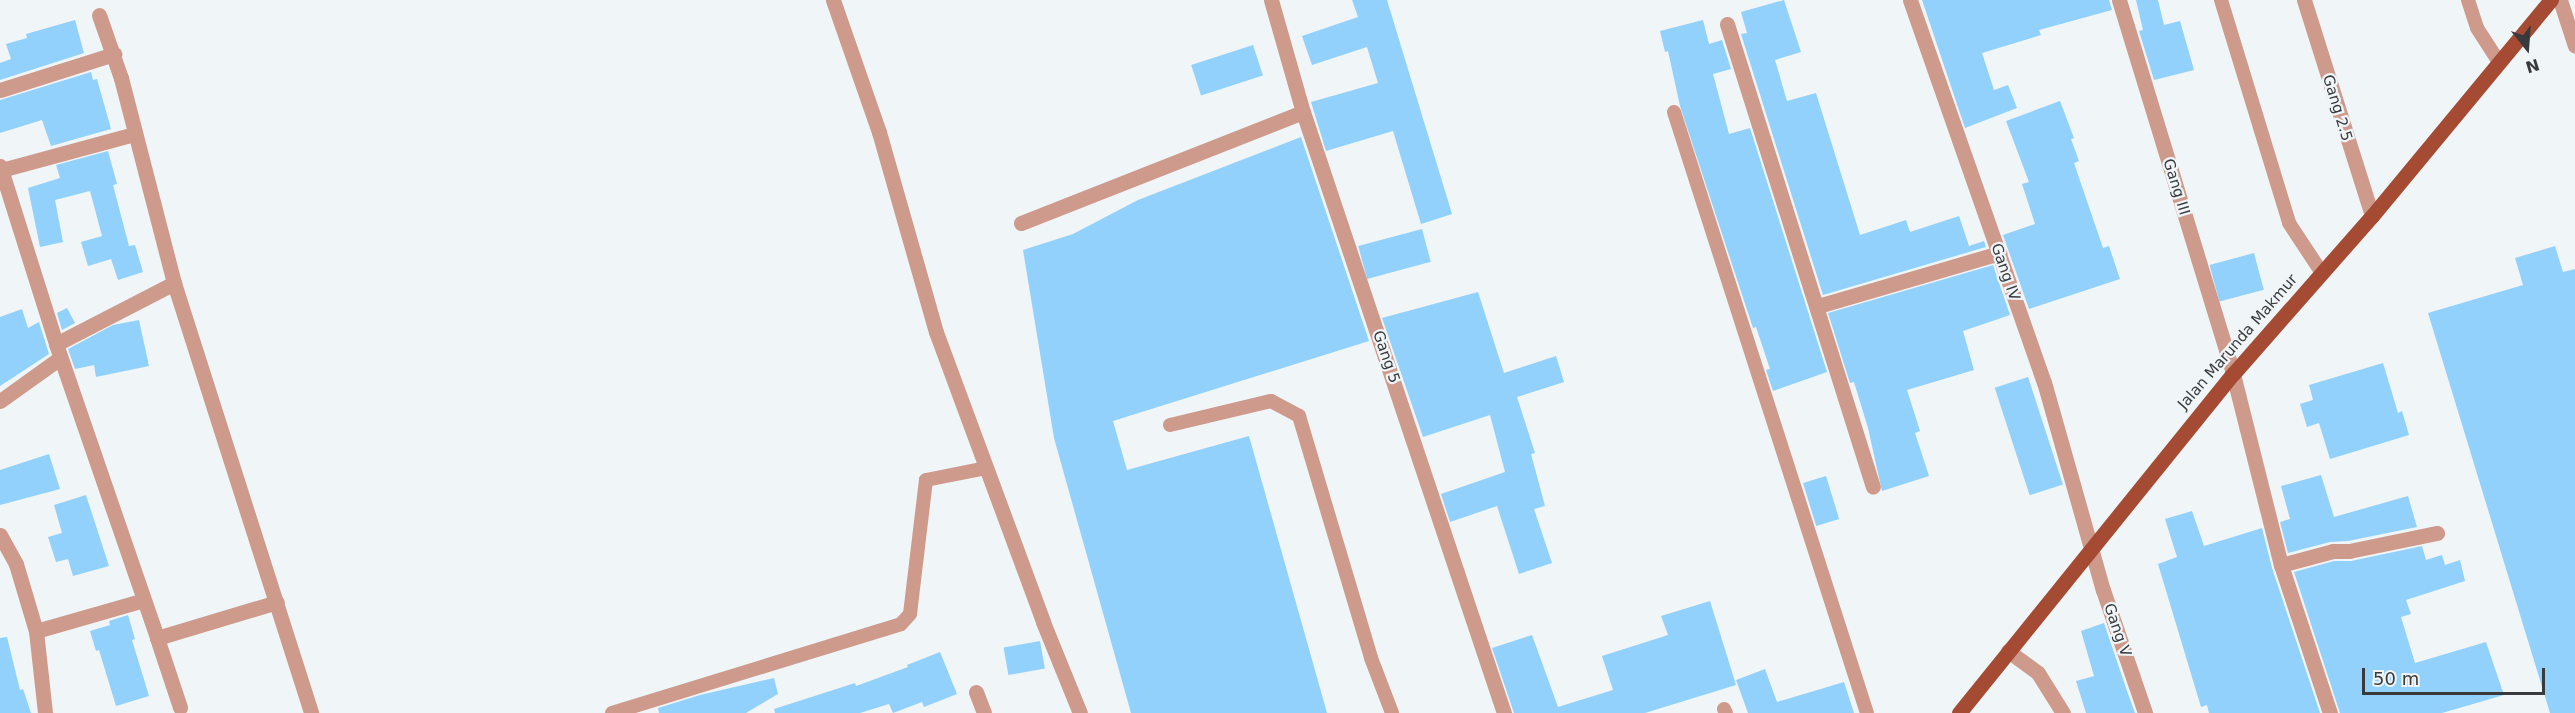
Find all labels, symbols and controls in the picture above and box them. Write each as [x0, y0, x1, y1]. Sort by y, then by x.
north arrow [2497, 18, 2557, 78]
text: N [2523, 55, 2542, 77]
street label: Gang 2.5 [2318, 73, 2356, 143]
street label: Gang III [2159, 157, 2193, 217]
street label: Gang IV [1987, 241, 2023, 303]
street label: Jalan Marunda Makmur [2174, 271, 2302, 413]
street label: Gang 5 [1369, 328, 1403, 386]
street label: Gang V [2100, 601, 2134, 659]
scale bar [2365, 656, 2548, 694]
text: 50 m [2373, 668, 2419, 689]

